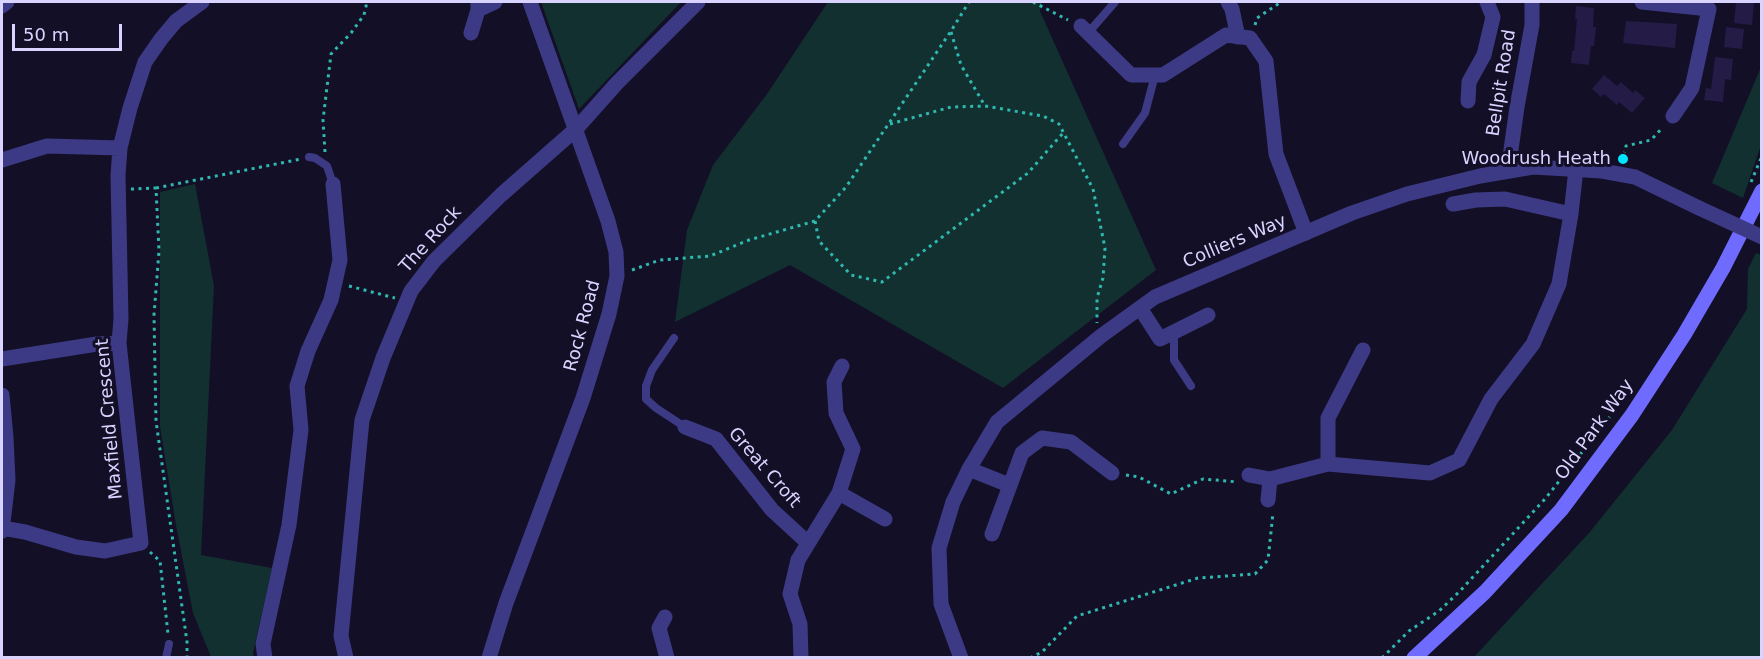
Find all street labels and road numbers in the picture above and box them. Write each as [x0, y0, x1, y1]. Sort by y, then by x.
street label: Bellpit Road [1483, 28, 1521, 138]
street label: The Rock [395, 202, 467, 278]
street label: Colliers Way [1180, 210, 1290, 274]
street label: Rock Road [560, 278, 606, 374]
street label: Maxfield Crescent [92, 338, 128, 500]
street label: Old Park Way [1551, 375, 1639, 485]
street label: Great Croft [723, 423, 805, 513]

